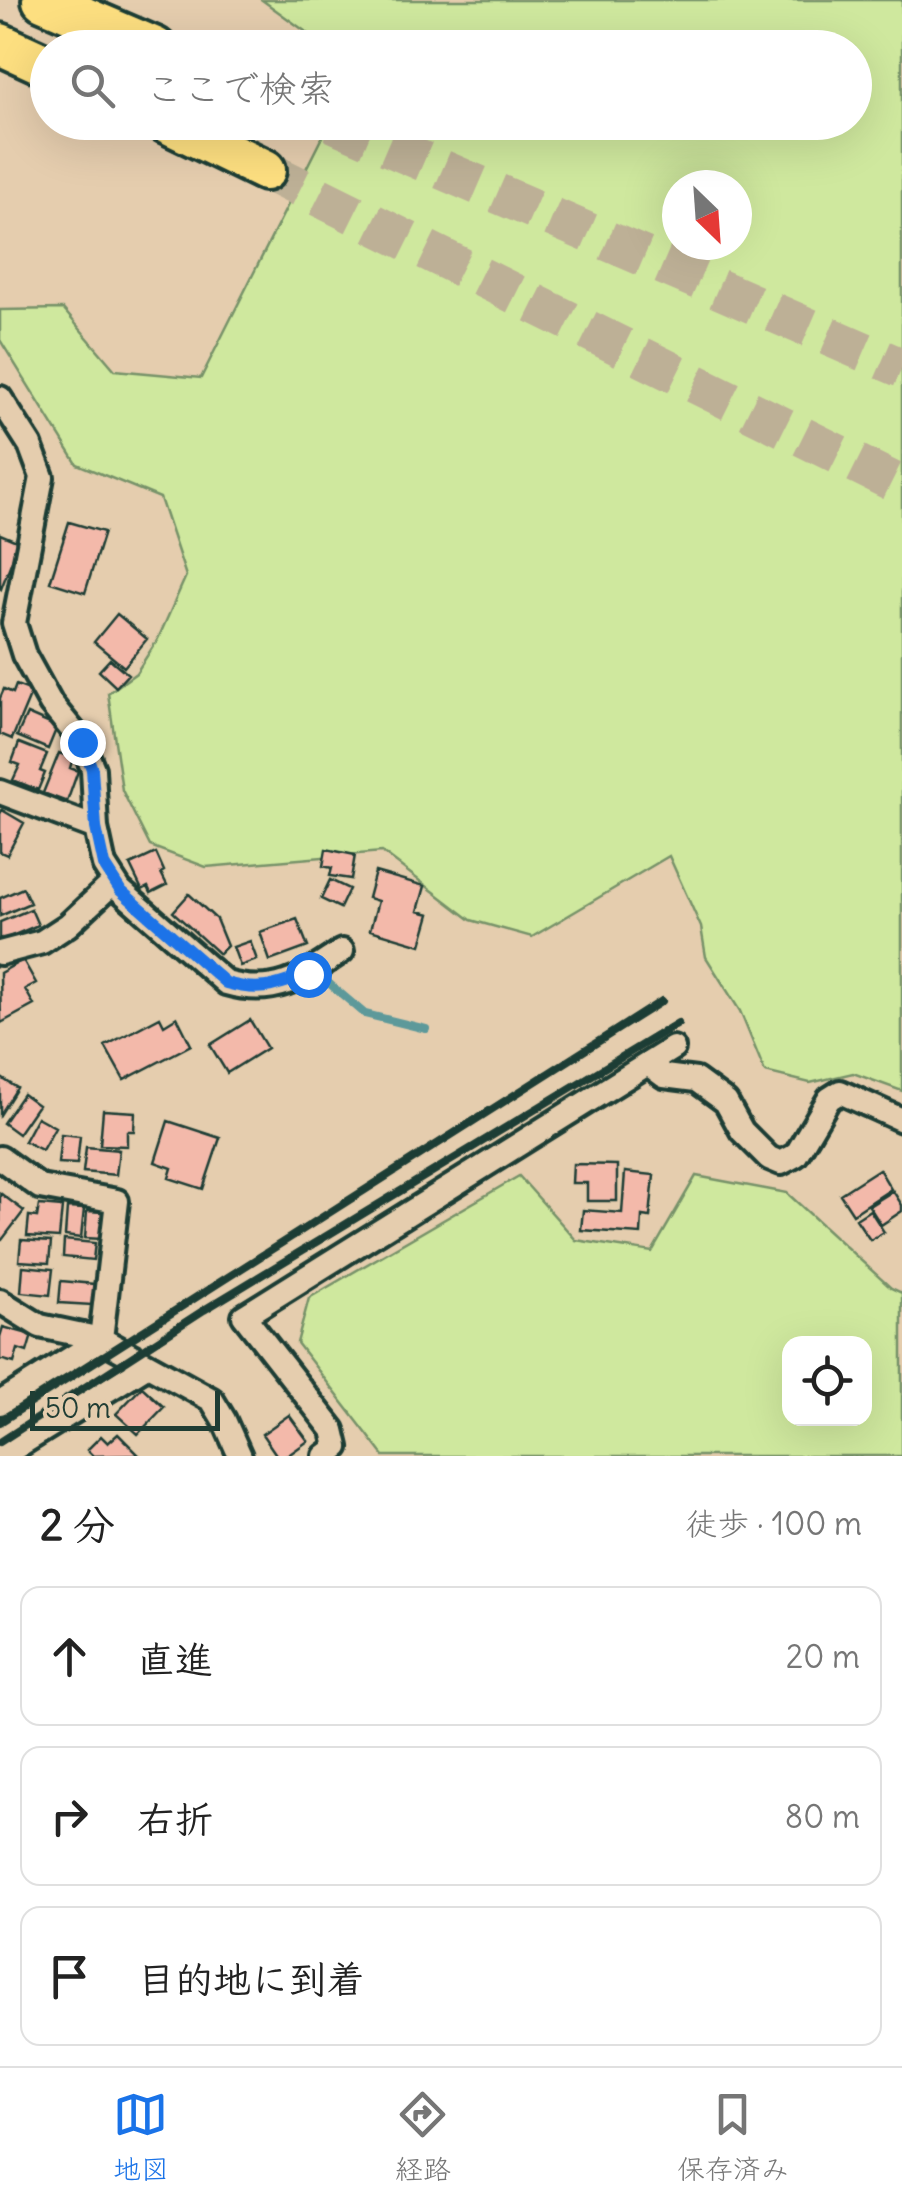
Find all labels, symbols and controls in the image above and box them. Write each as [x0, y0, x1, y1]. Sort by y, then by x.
search box [30, 30, 872, 140]
icon: search [65, 58, 120, 113]
text: ここで検索 [145, 65, 335, 112]
north arrow [662, 170, 752, 260]
route end [60, 720, 106, 766]
route start [286, 952, 332, 998]
map controls [782, 1336, 872, 1426]
button: locate [782, 1336, 872, 1426]
scale bar [30, 1386, 220, 1430]
text: 50 m [45, 1390, 111, 1426]
text: 2 分 [40, 1499, 115, 1551]
text: 徒歩 · 100 m [685, 1503, 862, 1544]
icon: ahead [42, 1629, 97, 1684]
text: 直進 [137, 1636, 213, 1683]
text: 20 m [786, 1636, 860, 1677]
icon: right [42, 1789, 97, 1844]
text: 右折 [137, 1796, 213, 1843]
text: 80 m [785, 1796, 860, 1837]
icon: arrive [42, 1949, 97, 2004]
text: 目的地に到着 [137, 1956, 365, 2003]
tab: 地図 [113, 2087, 169, 2187]
tab: 経路 [395, 2087, 451, 2187]
tab: 保存済み [677, 2087, 789, 2187]

